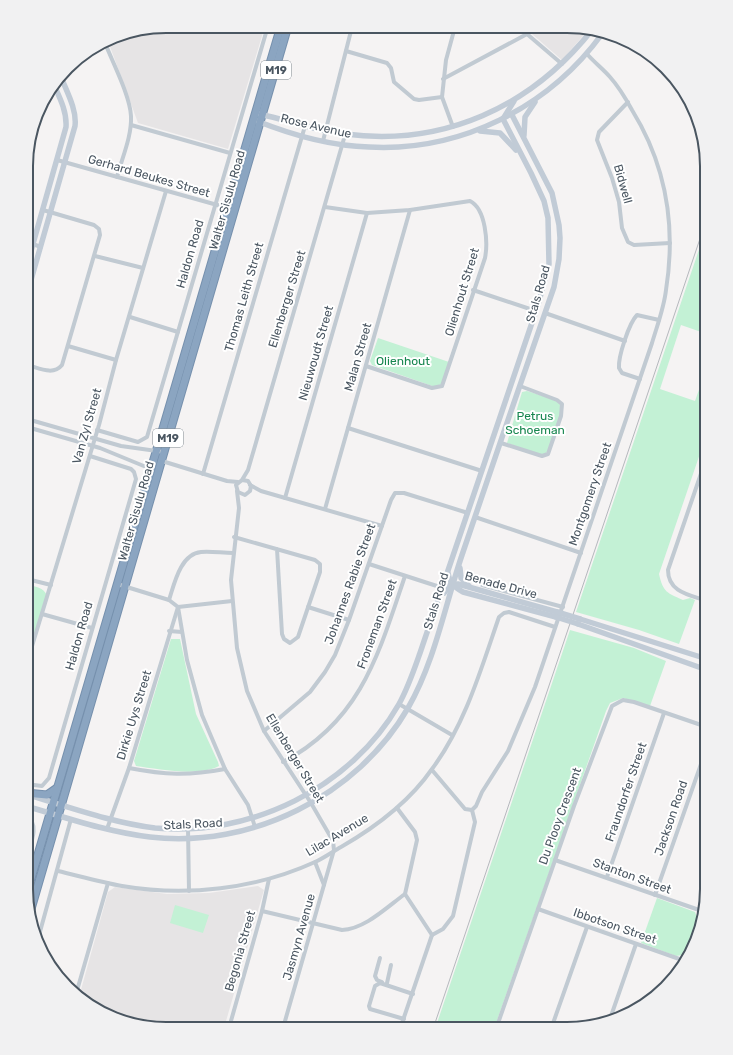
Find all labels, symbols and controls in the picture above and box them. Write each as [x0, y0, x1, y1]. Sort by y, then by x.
road number: M19 [261, 61, 291, 79]
street label: Rose Avenue [279, 111, 353, 141]
street label: Walter Sisulu Road [206, 149, 248, 251]
street label: Gerhard Beukes Street [86, 152, 212, 200]
street label: Bidwell [611, 163, 635, 205]
street label: Haldon Road [174, 218, 206, 290]
street label: Thomas Leith Street [222, 240, 266, 353]
street label: Olienhout Street [442, 246, 482, 338]
street label: Ellenberger Street [266, 248, 309, 349]
street label: Stals Road [523, 264, 553, 324]
street label: Nieuwoudt Street [296, 304, 336, 402]
street label: Malan Street [342, 321, 375, 393]
park label: Olienhout [376, 354, 430, 368]
street label: Van Zyl Street [70, 386, 105, 465]
park label: Petrus Schoeman [505, 409, 565, 437]
road number: M19 [153, 429, 183, 447]
street label: Montgomery Street [566, 440, 614, 547]
street label: Walter Sisulu Road [115, 460, 157, 562]
street label: Johannes Rabie Street [322, 521, 379, 646]
street label: Benade Drive [463, 569, 539, 601]
street label: Stals Road [421, 571, 451, 631]
street label: Froneman Street [354, 577, 400, 671]
street label: Haldon Road [63, 600, 95, 672]
street label: Dirkie Uys Street [114, 668, 154, 762]
street label: Ellenberger Street [263, 711, 327, 805]
street label: Fraundorfer Street [602, 740, 650, 844]
street label: Du Plooy Crescent [536, 765, 584, 866]
street label: Jackson Road [652, 779, 690, 857]
street label: Lilac Avenue [303, 811, 371, 859]
street label: Stals Road [163, 815, 223, 833]
street label: Stanton Street [591, 855, 673, 897]
street label: Jasmyn Avenue [280, 892, 318, 982]
street label: Ibbotson Street [572, 905, 659, 947]
street label: Begonia Street [222, 909, 258, 993]

